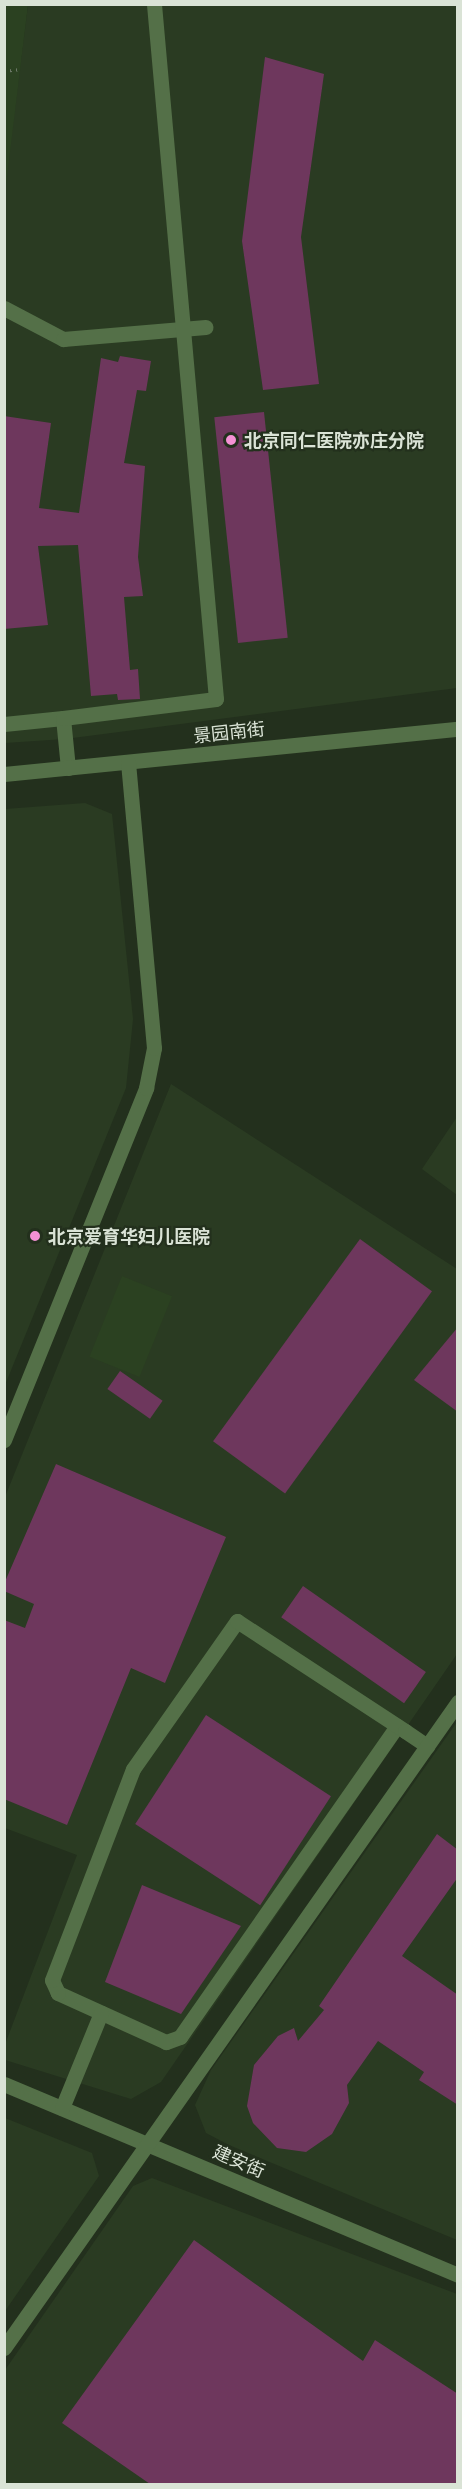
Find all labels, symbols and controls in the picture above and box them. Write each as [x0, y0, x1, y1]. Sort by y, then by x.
place label: 北京同仁医院亦庄分院 [244, 429, 424, 451]
marker: 北京同仁医院亦庄分院 [222, 431, 240, 449]
street label: 景园南街 [192, 717, 266, 747]
place label: 北京爱育华妇儿医院 [48, 1225, 210, 1247]
marker: 北京爱育华妇儿医院 [26, 1227, 44, 1245]
street label: 建安街 [210, 2141, 268, 2181]

